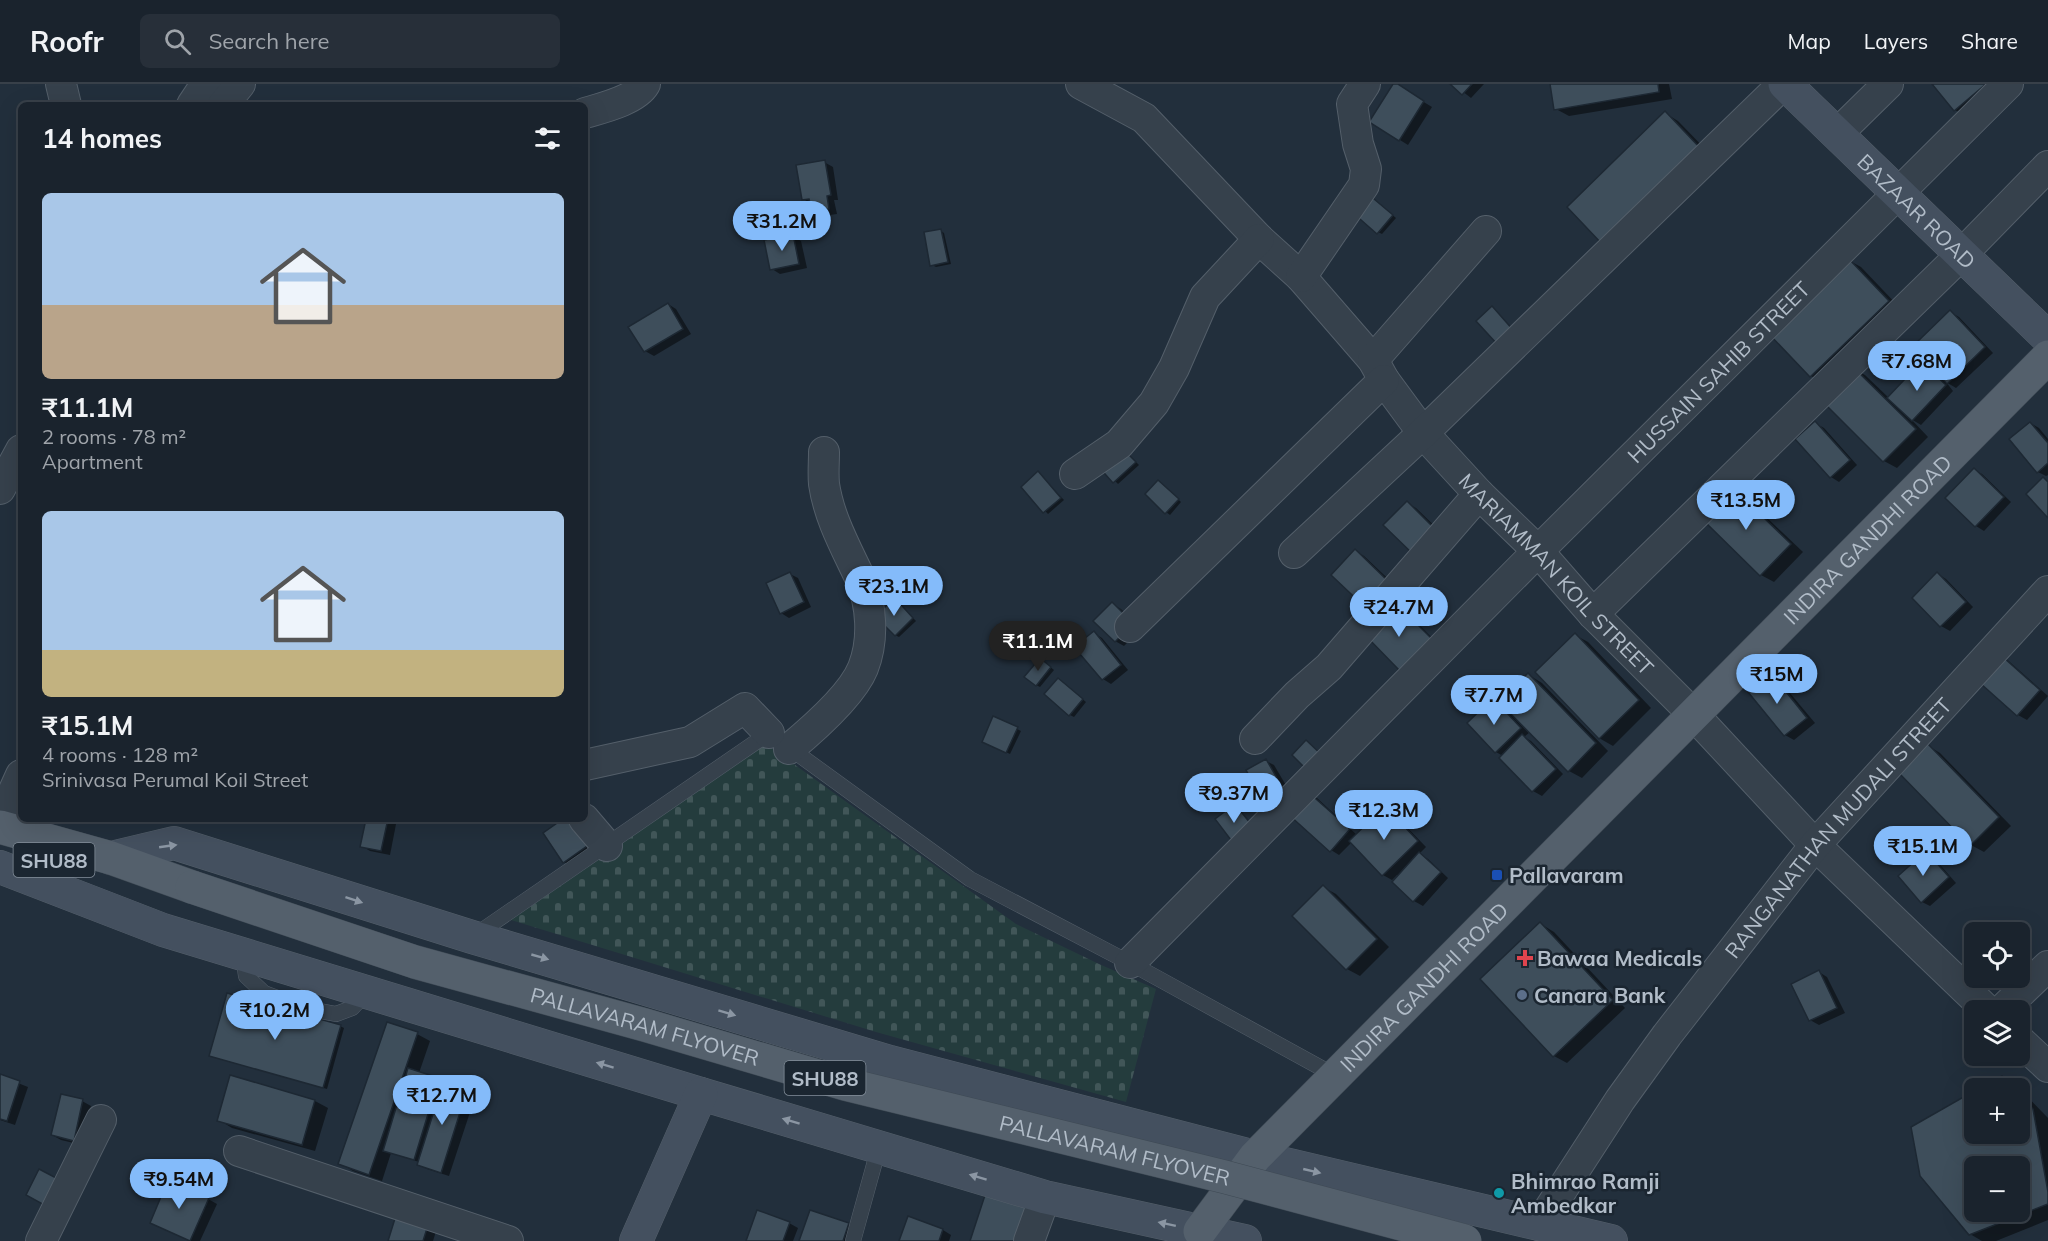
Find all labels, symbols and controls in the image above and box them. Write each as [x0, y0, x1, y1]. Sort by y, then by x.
search box [140, 14, 560, 68]
text: Roofr [30, 24, 104, 59]
icon: search [161, 25, 194, 58]
text: Search here [209, 27, 330, 55]
text: Map [1788, 28, 1831, 54]
text: Layers [1864, 28, 1928, 54]
text: Share [1961, 28, 2018, 54]
text: 14 homes [42, 122, 162, 155]
icon: filters [531, 122, 564, 155]
street label: BAZAAR ROAD [1852, 148, 1981, 274]
pin: ₹31.2M [733, 201, 831, 252]
text: ₹31.2M [747, 208, 817, 233]
icon: home [249, 232, 357, 340]
street label: HUSSAIN SAHIB STREET [1622, 276, 1815, 468]
pin: ₹7.68M [1868, 341, 1966, 392]
text: ₹7.68M [1882, 348, 1952, 373]
text: ₹11.1M [42, 391, 133, 424]
text: 2 rooms · 78 m² [42, 424, 186, 449]
text: Apartment [42, 449, 143, 474]
street label: INDIRA GANDHI ROAD [1778, 449, 1957, 629]
street label: MARIAMMAN KOIL STREET [1454, 468, 1660, 681]
pin: ₹13.5M [1697, 480, 1795, 531]
text: ₹13.5M [1711, 487, 1781, 512]
icon: home [249, 550, 357, 658]
pin: ₹23.1M [845, 566, 943, 617]
text: ₹23.1M [859, 573, 929, 598]
pin: ₹24.7M [1350, 587, 1448, 638]
text: ₹24.7M [1364, 594, 1434, 619]
pin: ₹11.1M [989, 621, 1087, 672]
text: ₹11.1M [1003, 628, 1073, 653]
pin: ₹15M [1741, 654, 1813, 705]
text: ₹15M [1750, 661, 1804, 686]
pin: ₹7.7M [1452, 675, 1536, 726]
text: ₹7.7M [1465, 682, 1523, 707]
street label: RANGANATHAN MUDALI STREET [1719, 692, 1957, 963]
text: ₹15.1M [42, 709, 133, 742]
text: 4 rooms · 128 m² [42, 742, 198, 767]
text: Srinivasa Perumal Koil Street [42, 767, 308, 792]
pin: ₹9.37M [1185, 773, 1283, 824]
text: ₹9.37M [1199, 780, 1269, 805]
pin: ₹12.3M [1335, 790, 1433, 841]
text: ₹12.3M [1349, 797, 1419, 822]
pin: ₹15.1M [1874, 826, 1972, 877]
text: ₹15.1M [1888, 833, 1958, 858]
one-way arrow [158, 841, 177, 850]
road number: SHU88 [14, 843, 94, 877]
place label: Pallavaram [1509, 862, 1624, 888]
marker: Pallavaram [1490, 868, 1504, 882]
one-way arrow [345, 896, 363, 905]
street label: INDIRA GANDHI ROAD [1334, 896, 1513, 1077]
map controls [1964, 922, 2030, 1222]
button: locate [1964, 922, 2030, 988]
place label: Bawaa Medicals [1537, 945, 1702, 971]
marker: Bawaa Medicals [1518, 951, 1532, 965]
one-way arrow [531, 953, 549, 962]
street label: PALLAVARAM FLYOVER [528, 981, 762, 1071]
place label: Canara Bank [1534, 982, 1666, 1008]
marker: Canara Bank [1515, 988, 1529, 1002]
pin: ₹10.2M [226, 990, 324, 1041]
text: ₹10.2M [240, 997, 310, 1022]
button: layers [1964, 1000, 2030, 1066]
one-way arrow [718, 1009, 736, 1018]
one-way arrow [596, 1059, 614, 1069]
road number: SHU88 [784, 1061, 866, 1095]
pin: ₹12.7M [393, 1075, 491, 1126]
button: + [1964, 1078, 2030, 1144]
text: ₹12.7M [407, 1082, 477, 1107]
street label: PALLAVARAM FLYOVER [997, 1109, 1233, 1191]
one-way arrow [782, 1116, 800, 1125]
button: − [1964, 1156, 2030, 1222]
pin: ₹9.54M [130, 1159, 228, 1210]
text: ₹9.54M [144, 1166, 214, 1191]
one-way arrow [1303, 1166, 1321, 1176]
place label: Bhimrao Ramji Ambedkar [1511, 1168, 1659, 1218]
one-way arrow [969, 1172, 987, 1181]
marker: Bhimrao Ramji Ambedkar [1492, 1186, 1506, 1200]
one-way arrow [1158, 1219, 1177, 1228]

